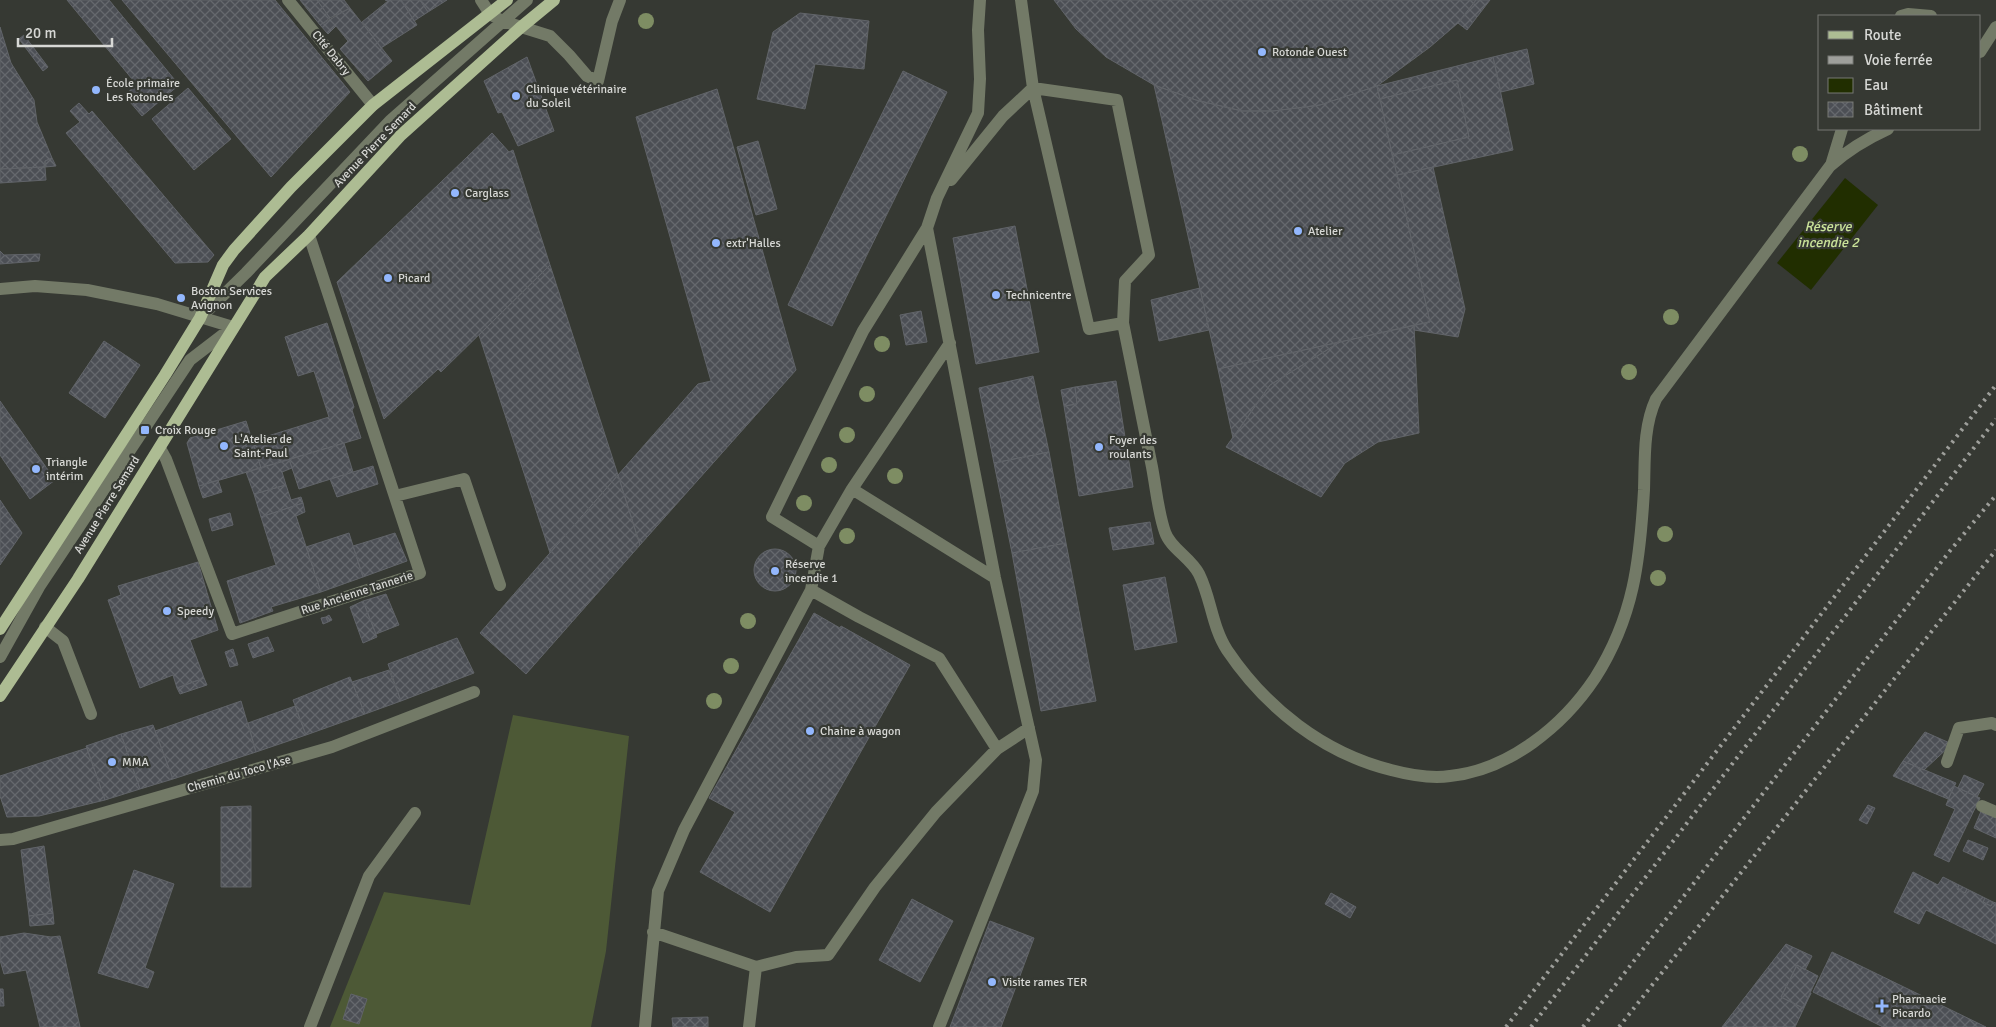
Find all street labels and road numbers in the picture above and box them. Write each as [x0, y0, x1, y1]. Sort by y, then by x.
street label: Cité Dabry [308, 27, 354, 79]
street label: Avenue Pierre Semard [331, 99, 419, 191]
street label: Avenue Pierre Semard [71, 453, 143, 557]
street label: Rue Ancienne Tannerie [299, 568, 415, 618]
street label: Chemin du Toco l'Ase [185, 752, 293, 796]

